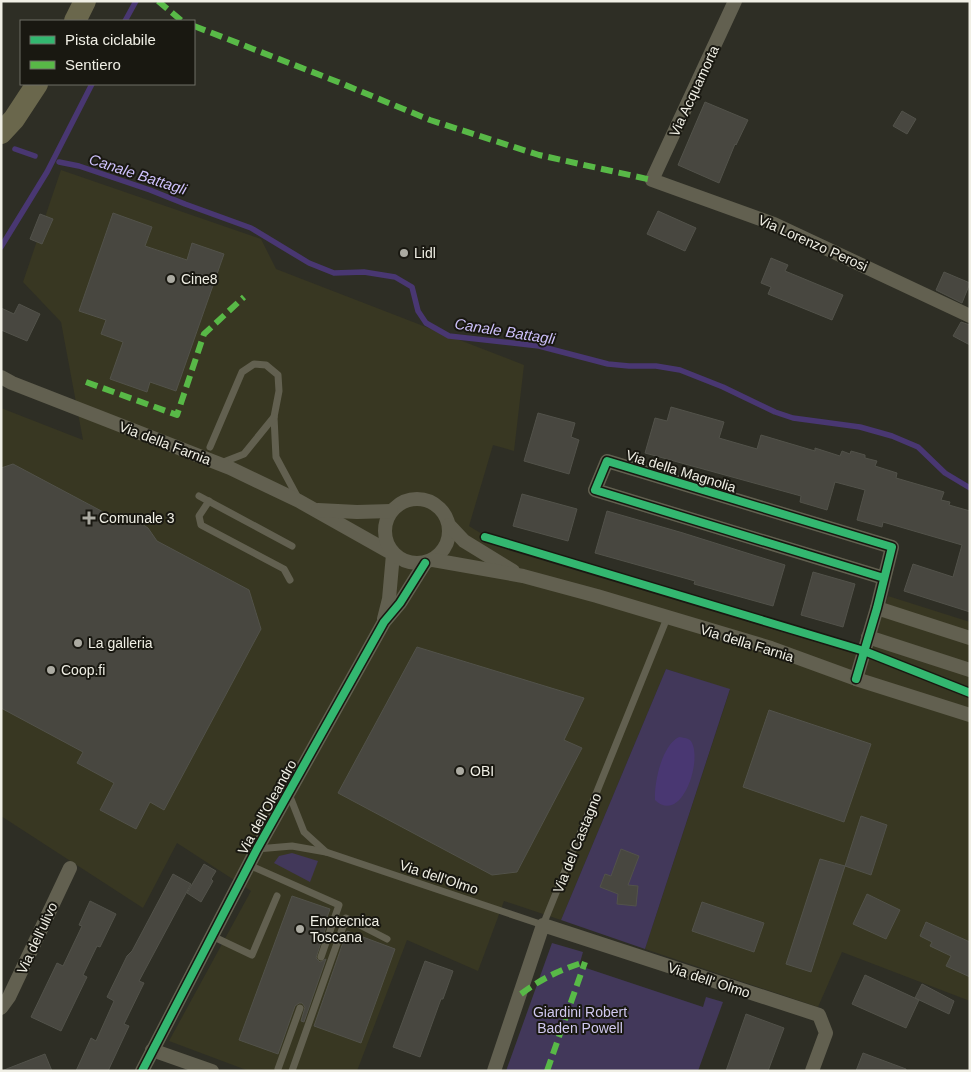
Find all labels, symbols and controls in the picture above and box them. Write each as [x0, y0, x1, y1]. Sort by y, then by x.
legend [20, 20, 195, 85]
text: Pista ciclabile [65, 31, 156, 48]
street label: Via Acquamorta [666, 43, 722, 139]
text: Sentiero [65, 56, 121, 73]
water label: Canale Battagli [87, 150, 190, 198]
street label: Via Lorenzo Perosi [756, 212, 870, 274]
place label: Lidl [414, 245, 436, 261]
marker: Lidl [398, 247, 410, 259]
place label: Cine8 [181, 271, 218, 287]
marker: Cine8 [165, 273, 177, 285]
water label: Canale Battagli [453, 315, 557, 347]
street label: Via della Farnia [117, 418, 213, 468]
street label: Via della Magnolia [624, 447, 738, 495]
place label: Comunale 3 [99, 510, 175, 526]
marker: Comunale 3 [83, 512, 95, 524]
street label: Via della Farnia [698, 621, 796, 665]
place label: La galleria [88, 635, 153, 651]
marker: La galleria [72, 637, 84, 649]
place label: Coop.fi [61, 662, 105, 678]
marker: Coop.fi [45, 664, 57, 676]
street label: Via dell'Oleandro [234, 757, 300, 857]
place label: OBI [470, 763, 494, 779]
marker: OBI [454, 765, 466, 777]
street label: Via del Castagno [550, 790, 604, 895]
street label: Via dell'Olmo [398, 857, 481, 897]
street label: Via dell'ulivo [13, 899, 61, 976]
place label: Enotecnica Toscana [310, 913, 379, 945]
marker: Enotecnica Toscana [294, 923, 306, 935]
street label: Via dell' Olmo [666, 959, 752, 1001]
park label: Giardini Robert Baden Powell [533, 1004, 627, 1036]

